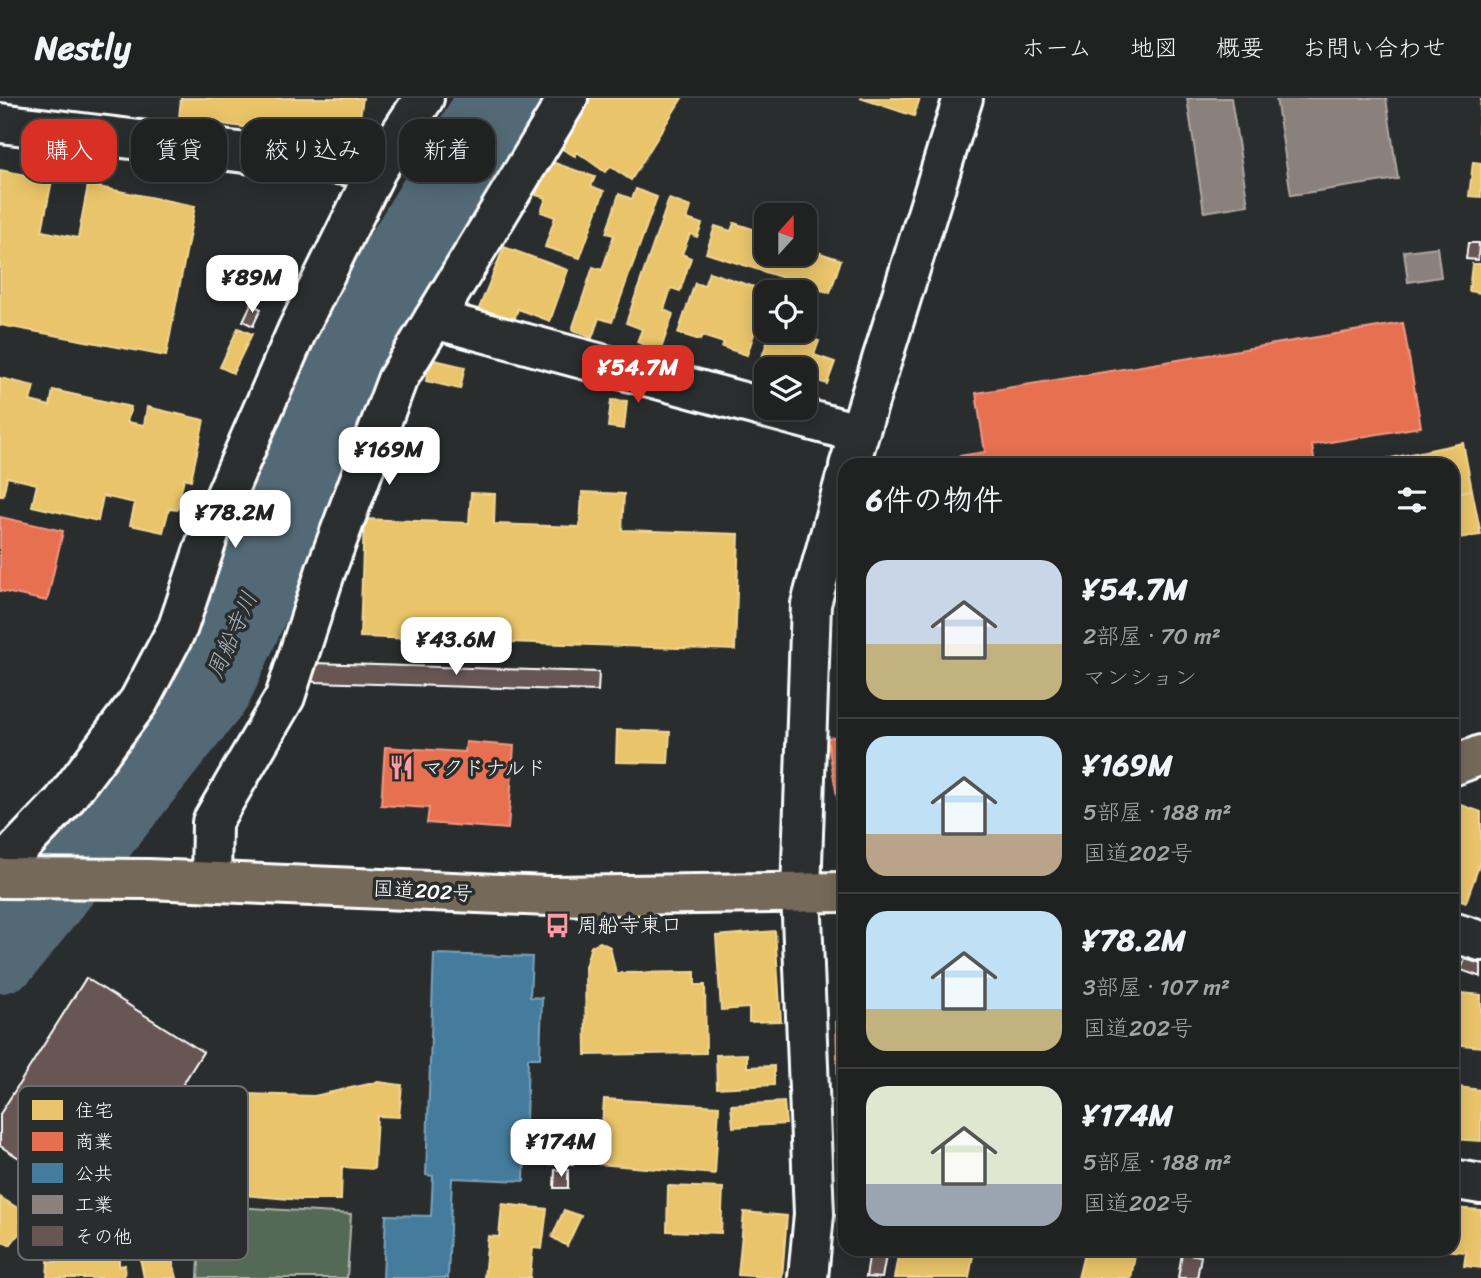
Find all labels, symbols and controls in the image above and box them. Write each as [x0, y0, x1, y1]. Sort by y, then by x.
text: Nestly [35, 19, 131, 77]
text: ホーム [1021, 27, 1092, 69]
text: 地図 [1130, 27, 1178, 69]
text: 概要 [1216, 27, 1264, 69]
text: お問い合わせ [1302, 27, 1446, 69]
chip: 購入 [21, 119, 117, 182]
chip: 賃貸 [131, 119, 227, 182]
chip: 絞り込み [241, 119, 385, 182]
chip: 新着 [399, 119, 495, 182]
north arrow [754, 203, 817, 266]
map controls [754, 203, 817, 420]
pin: ¥89M [211, 256, 293, 315]
text: ¥89M [222, 257, 282, 298]
button: locate [754, 280, 817, 343]
pin: ¥54.7M [581, 345, 695, 405]
text: ¥54.7M [598, 347, 678, 388]
button: layers [754, 357, 817, 420]
pin: ¥169M [340, 428, 438, 487]
text: ¥169M [355, 429, 423, 470]
text: 6件の物件 [866, 473, 1003, 527]
icon: filters [1393, 481, 1431, 519]
pin: ¥78.2M [178, 490, 292, 550]
text: ¥78.2M [196, 492, 274, 533]
text: ¥54.7M [1083, 562, 1187, 616]
water label: 周船寺川 [195, 585, 269, 685]
icon: home [922, 588, 1006, 672]
text: 2部屋 · 70 m² [1083, 616, 1221, 657]
pin: ¥43.6M [399, 618, 513, 677]
text: ¥43.6M [417, 619, 495, 660]
text: マンション [1083, 657, 1197, 698]
text: ¥169M [1083, 738, 1172, 792]
place label: マクドナルド [422, 749, 546, 787]
restaurant icon: マクドナルド [388, 754, 416, 782]
icon: home [922, 764, 1006, 848]
text: 5部屋 · 188 m² [1083, 792, 1231, 833]
text: 国道202号 [1083, 833, 1193, 874]
street label: 国道202号 [372, 869, 474, 913]
place label: 周船寺東口 [577, 906, 682, 944]
bus stop icon: 周船寺東口 [543, 911, 571, 939]
text: ¥78.2M [1083, 913, 1186, 967]
icon: home [922, 939, 1006, 1023]
text: 3部屋 · 107 m² [1083, 967, 1230, 1008]
text: 国道202号 [1083, 1008, 1193, 1049]
legend [18, 1086, 248, 1260]
text: ¥174M [1083, 1088, 1173, 1142]
text: 住宅 [75, 1094, 113, 1127]
icon: home [922, 1114, 1006, 1198]
pin: ¥174M [512, 1119, 610, 1179]
text: ¥174M [527, 1121, 595, 1162]
text: 商業 [75, 1125, 113, 1158]
text: 5部屋 · 188 m² [1083, 1142, 1231, 1183]
text: 公共 [75, 1157, 113, 1190]
text: 国道202号 [1083, 1183, 1193, 1224]
text: 工業 [75, 1188, 113, 1221]
text: その他 [75, 1220, 132, 1253]

